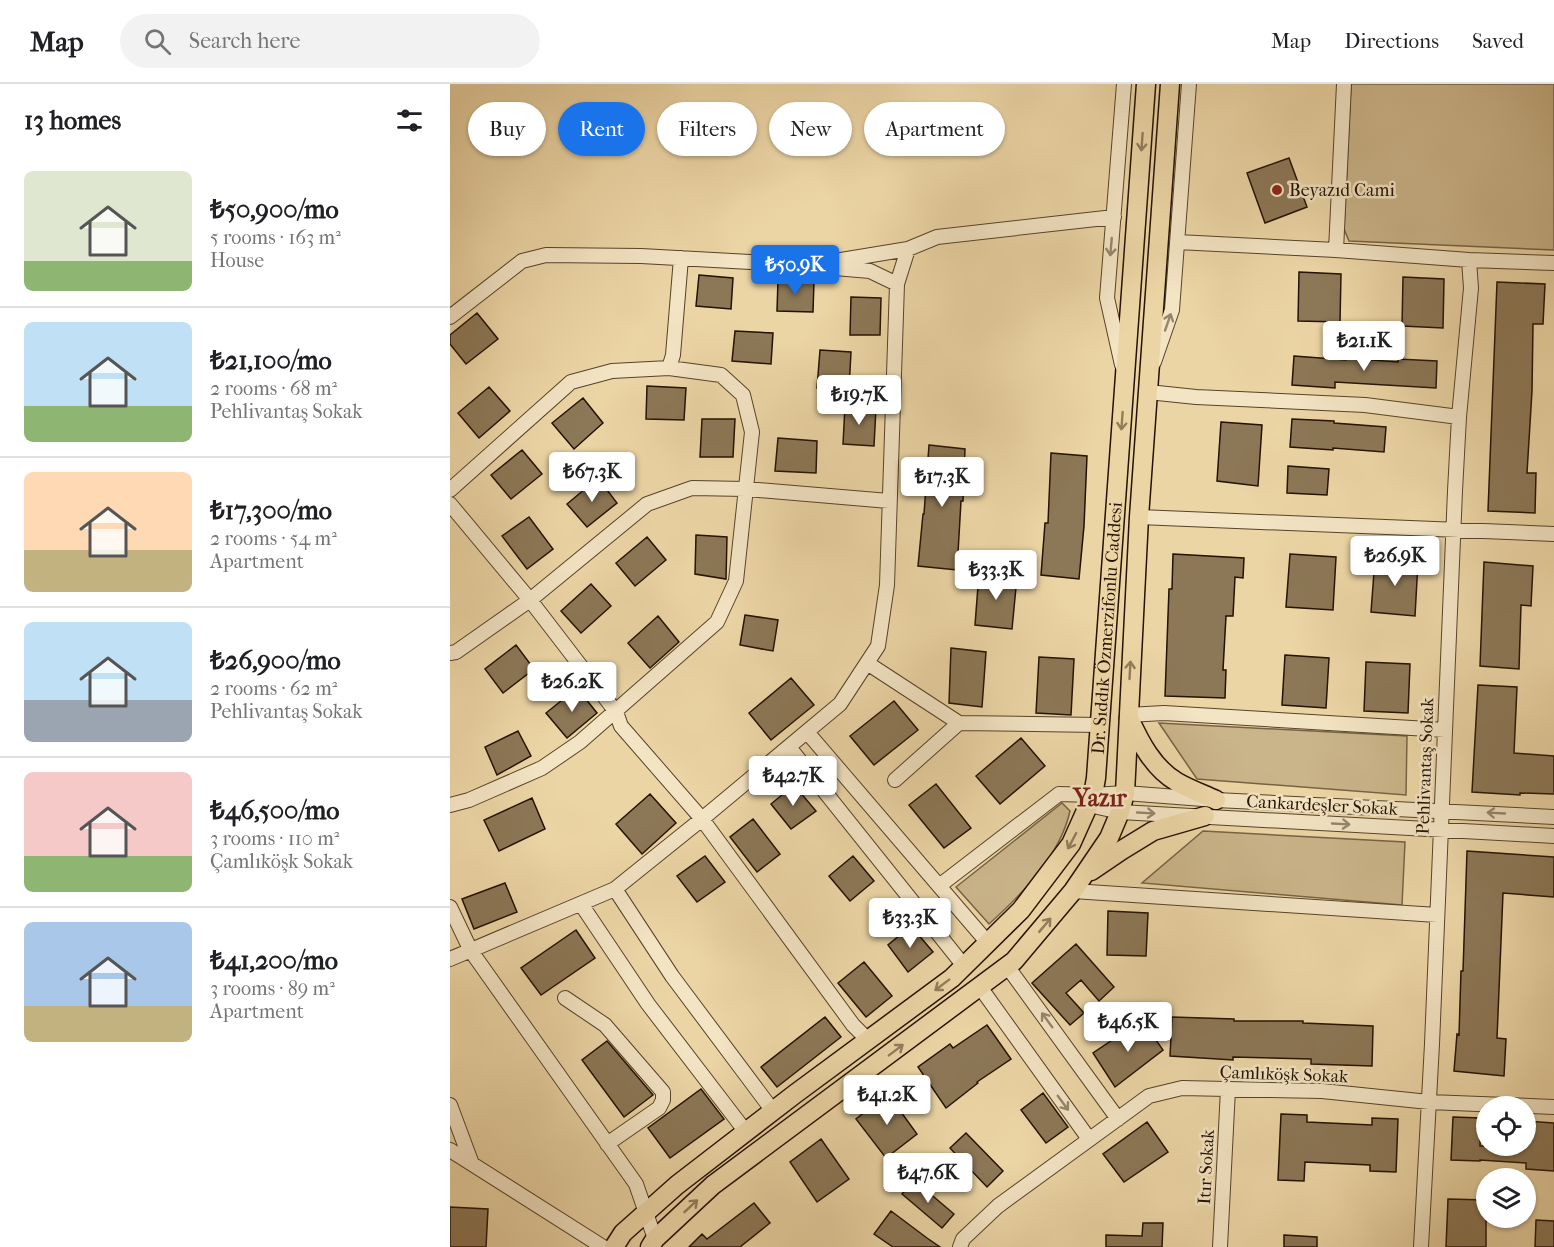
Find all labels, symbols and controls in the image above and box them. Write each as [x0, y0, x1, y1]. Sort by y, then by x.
search box [120, 14, 540, 68]
text: Map [30, 25, 84, 58]
icon: search [141, 25, 174, 58]
text: Search here [189, 28, 300, 54]
text: Map [1271, 29, 1311, 53]
text: Directions [1344, 29, 1439, 53]
text: Saved [1472, 29, 1524, 53]
chip: Buy [468, 102, 546, 156]
chip: Rent [558, 102, 645, 156]
chip: Filters [657, 102, 757, 156]
chip: New [769, 102, 852, 156]
chip: Apartment [864, 102, 1005, 156]
icon: filters [393, 104, 426, 137]
text: 13 homes [24, 105, 121, 136]
one-way arrow [1136, 132, 1147, 152]
place label: Beyazıd Cami [1289, 180, 1395, 201]
marker: Beyazıd Cami [1270, 183, 1284, 197]
text: ₺50,900/mo [210, 194, 339, 225]
icon: home [72, 195, 144, 267]
text: 5 rooms · 163 m² [210, 226, 341, 249]
one-way arrow [1105, 237, 1116, 256]
pin: ₺50.9K [746, 245, 844, 296]
text: House [210, 249, 264, 272]
text: ₺50.9K [765, 253, 825, 276]
one-way arrow [1163, 314, 1174, 332]
pin: ₺21.1K [1315, 321, 1413, 372]
text: ₺21.1K [1337, 329, 1391, 352]
text: ₺21,100/mo [210, 345, 332, 376]
icon: home [72, 346, 144, 418]
pin: ₺19.7K [810, 375, 908, 426]
text: 2 rooms · 68 m² [210, 377, 337, 400]
text: ₺19.7K [831, 383, 887, 406]
text: Pehlivantaş Sokak [210, 400, 363, 423]
one-way arrow [1116, 410, 1127, 430]
pin: ₺67.3K [543, 452, 641, 503]
pin: ₺17.3K [893, 457, 991, 508]
text: ₺67.3K [563, 460, 621, 483]
text: ₺17.3K [915, 465, 969, 488]
text: ₺17,300/mo [210, 495, 332, 526]
icon: home [72, 496, 144, 568]
street label: Dr. Sıddık Özmerzifonlu Caddesi [1088, 501, 1127, 755]
text: 2 rooms · 54 m² [210, 527, 337, 550]
pin: ₺26.9K [1346, 536, 1444, 587]
text: ₺26.9K [1364, 544, 1426, 567]
text: Apartment [210, 550, 304, 573]
pin: ₺33.3K [947, 550, 1045, 601]
text: ₺33.3K [969, 558, 1023, 581]
text: ₺26,900/mo [210, 645, 341, 676]
icon: home [72, 646, 144, 718]
one-way arrow [1125, 661, 1136, 681]
pin: ₺26.2K [523, 662, 621, 713]
text: ₺26.2K [541, 670, 603, 693]
text: 2 rooms · 62 m² [210, 677, 337, 700]
street label: Pehlivantaş Sokak [1413, 696, 1438, 835]
text: Pehlivantaş Sokak [210, 700, 363, 723]
pin: ₺42.7K [744, 756, 842, 807]
text: ₺42.7K [763, 764, 823, 787]
district label: Yazır [1071, 784, 1128, 812]
street label: Cankardeşler Sokak [1246, 791, 1399, 820]
text: ₺46,500/mo [210, 795, 340, 826]
icon: home [72, 796, 144, 868]
one-way arrow [1136, 807, 1156, 818]
one-way arrow [1486, 808, 1506, 819]
one-way arrow [1330, 818, 1350, 829]
text: 3 rooms · 110 m² [210, 827, 339, 850]
one-way arrow [1066, 832, 1078, 849]
text: Çamlıköşk Sokak [210, 850, 353, 873]
pin: ₺33.3K [861, 898, 959, 949]
text: ₺33.3K [883, 906, 937, 929]
one-way arrow [1038, 918, 1052, 933]
text: ₺41,200/mo [210, 945, 338, 976]
icon: home [72, 946, 144, 1018]
text: 3 rooms · 89 m² [210, 977, 335, 1000]
one-way arrow [934, 978, 950, 991]
text: Apartment [210, 1000, 304, 1023]
pin: ₺46.5K [1079, 1002, 1177, 1053]
text: ₺46.5K [1098, 1010, 1158, 1033]
one-way arrow [1041, 1013, 1053, 1029]
one-way arrow [888, 1043, 904, 1056]
street label: Çamlıköşk Sokak [1219, 1062, 1349, 1088]
pin: ₺41.2K [838, 1075, 936, 1126]
text: ₺41.2K [857, 1083, 917, 1106]
one-way arrow [1057, 1094, 1069, 1110]
map controls [1476, 1096, 1536, 1228]
button: locate [1476, 1096, 1536, 1156]
street label: Itır Sokak [1194, 1128, 1219, 1205]
pin: ₺47.6K [879, 1153, 977, 1204]
text: ₺47.6K [897, 1161, 959, 1184]
button: layers [1476, 1168, 1536, 1228]
one-way arrow [683, 1199, 698, 1213]

